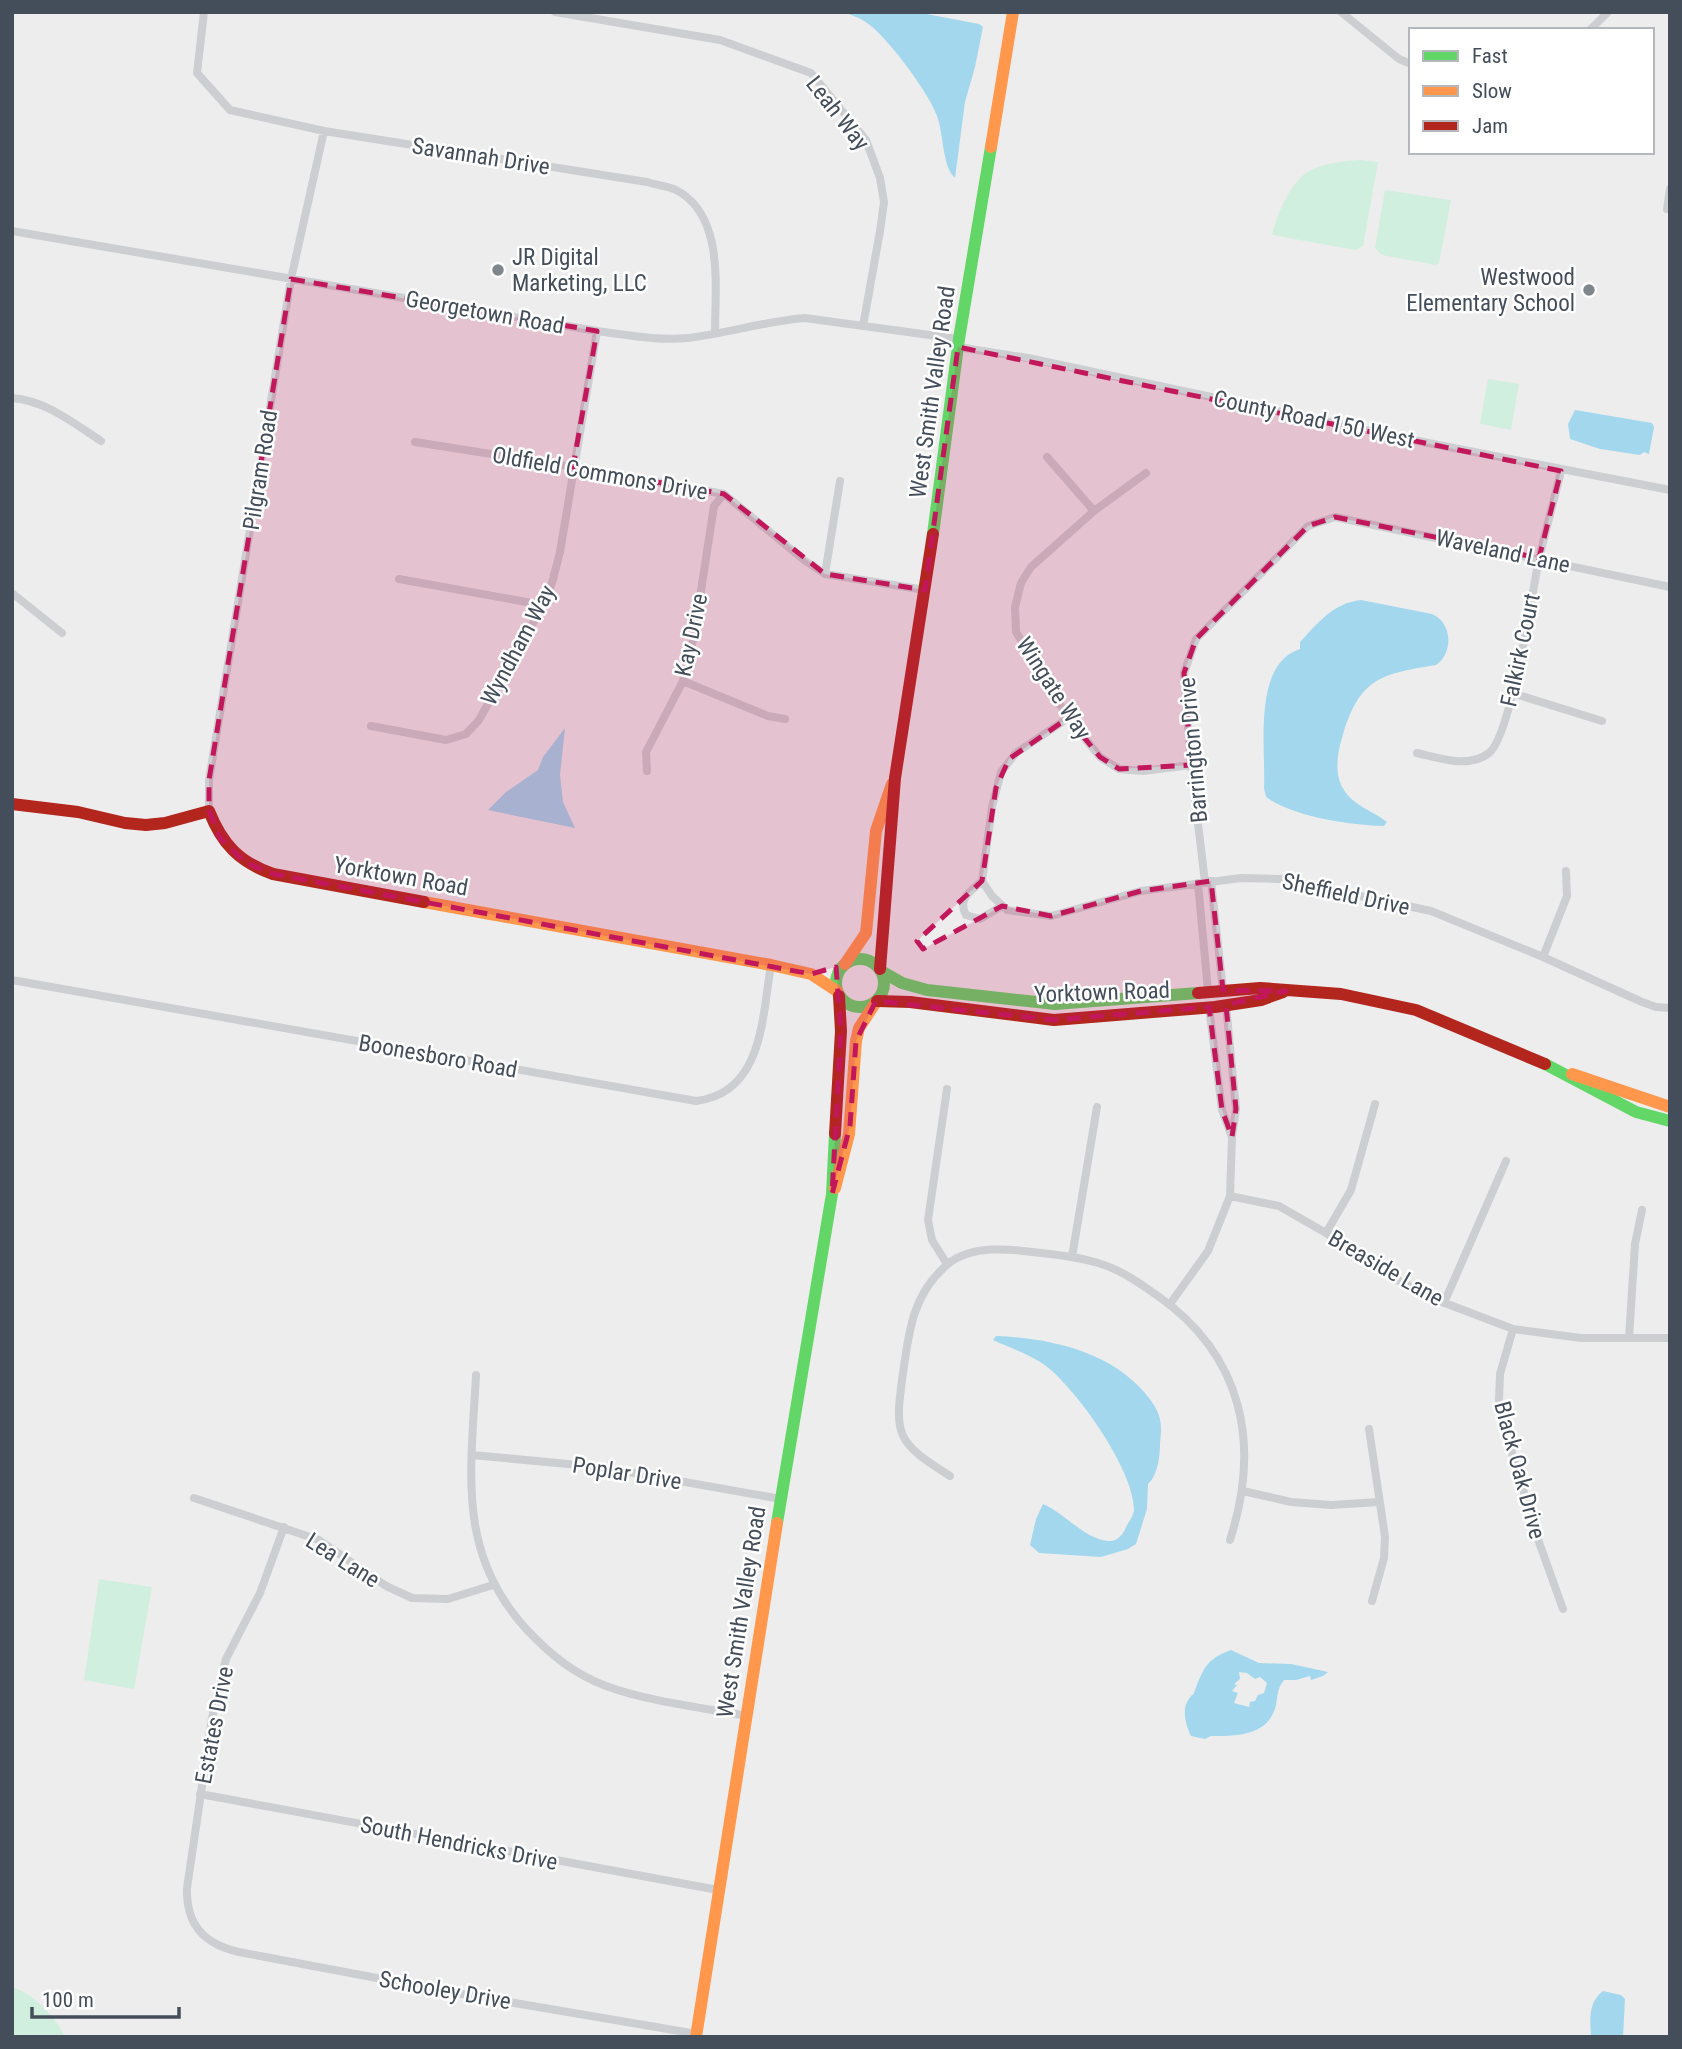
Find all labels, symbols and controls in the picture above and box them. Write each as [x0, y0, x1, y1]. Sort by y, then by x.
legend [1409, 28, 1654, 154]
text: Fast [1472, 44, 1508, 68]
street label: Leah Way [800, 71, 875, 156]
text: Slow [1472, 79, 1512, 103]
text: Jam [1472, 114, 1508, 138]
street label: Savannah Drive [410, 132, 552, 181]
place label: JR Digital Marketing, LLC [512, 244, 647, 297]
marker: JR Digital Marketing, LLC [490, 262, 506, 278]
place label: Westwood Elementary School [1406, 264, 1575, 317]
marker: Westwood Elementary School [1581, 282, 1597, 298]
street label: West Smith Valley Road [904, 284, 961, 500]
street label: Georgetown Road [404, 285, 566, 340]
street label: County Road 150 West [1211, 385, 1417, 454]
street label: Pilgram Road [238, 408, 283, 532]
street label: Oldfield Commons Drive [490, 441, 710, 506]
street label: Waveland Lane [1433, 524, 1572, 579]
street label: Wyndham Way [476, 580, 562, 710]
street label: Kay Drive [670, 591, 713, 679]
street label: Falkirk Court [1495, 591, 1546, 709]
street label: Wingate Way [1010, 632, 1097, 745]
street label: Barrington Drive [1174, 676, 1213, 824]
street label: Yorktown Road [332, 851, 470, 902]
street label: Sheffield Drive [1280, 868, 1412, 921]
street label: Yorktown Road [1034, 977, 1170, 1008]
street label: Boonesboro Road [356, 1029, 519, 1084]
street label: Breaside Lane [1323, 1225, 1448, 1312]
street label: Black Oak Drive [1488, 1398, 1551, 1542]
street label: Poplar Drive [571, 1452, 683, 1495]
street label: West Smith Valley Road [711, 1504, 772, 1720]
street label: Lea Lane [301, 1527, 385, 1594]
street label: Estates Drive [190, 1664, 239, 1786]
street label: South Hendricks Drive [358, 1811, 560, 1876]
street label: Schooley Drive [377, 1966, 513, 2015]
scale bar [32, 1976, 178, 2020]
text: 100 m [42, 1988, 94, 2012]

